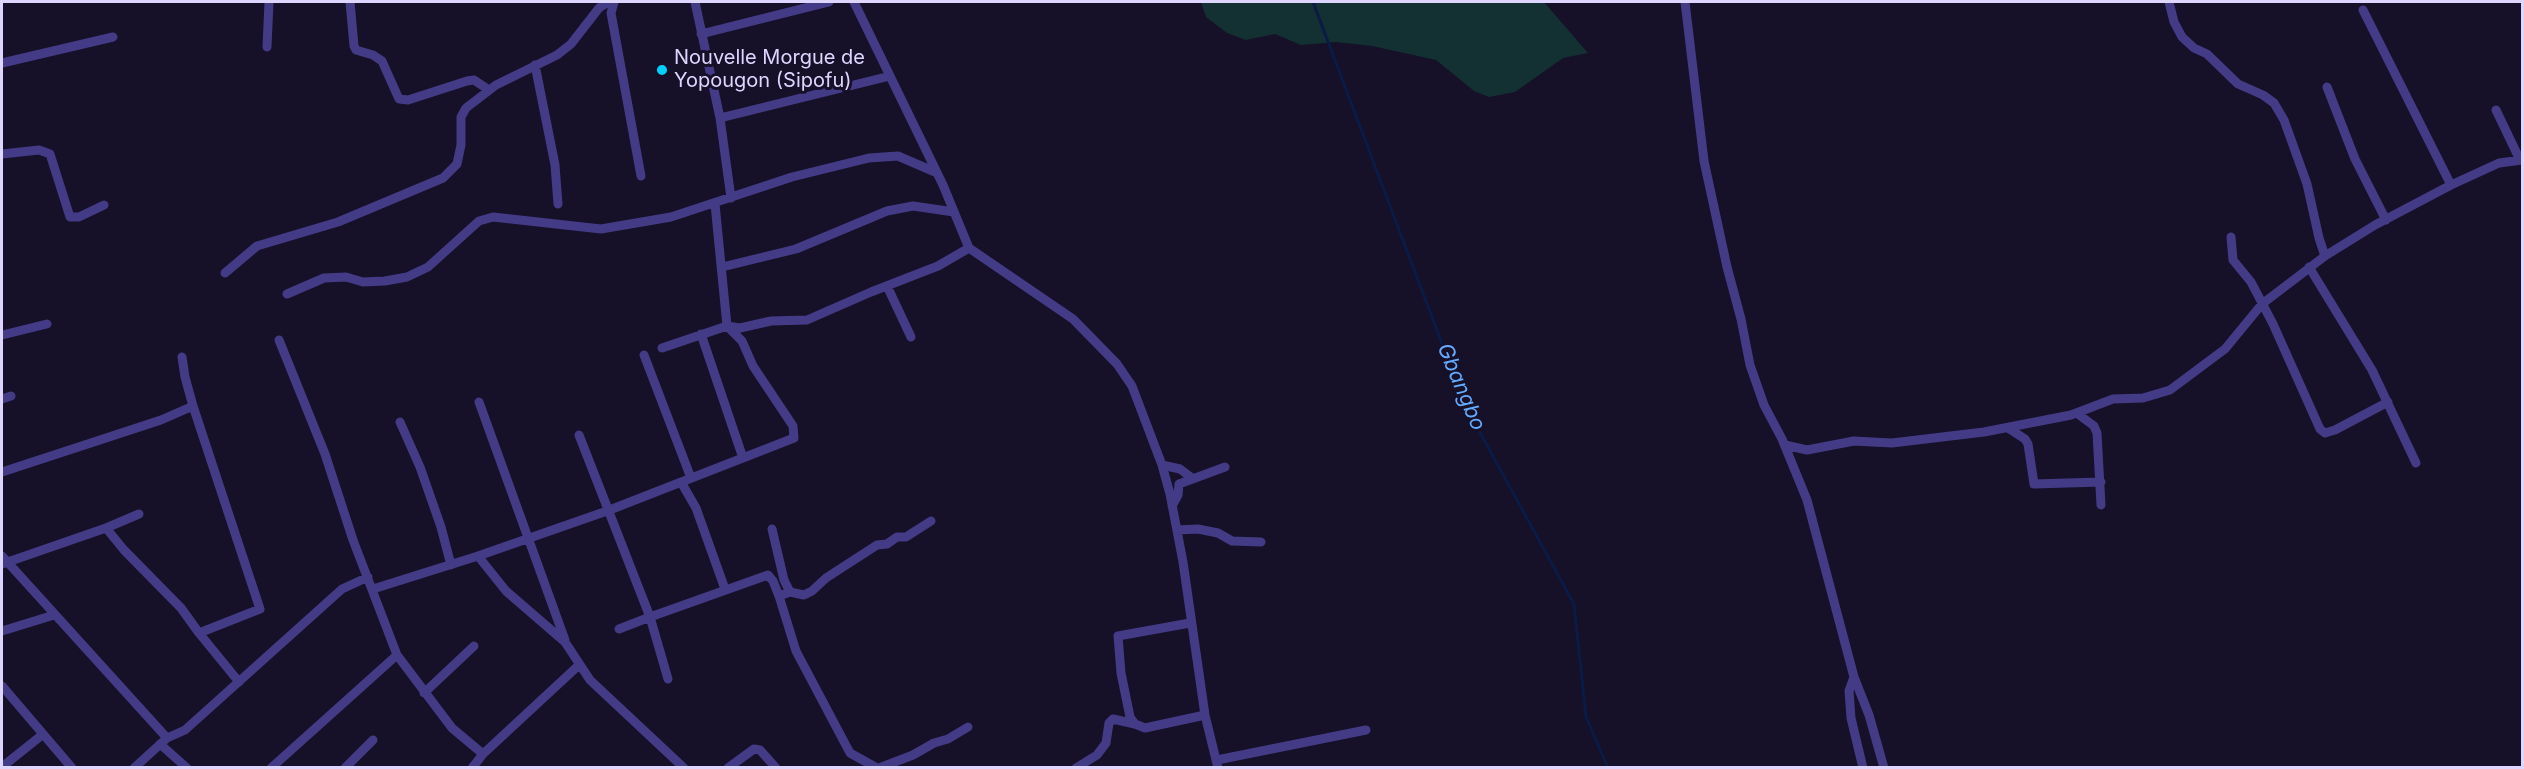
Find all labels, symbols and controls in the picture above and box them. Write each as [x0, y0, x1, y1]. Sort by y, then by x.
place label: Nouvelle Morgue de Yopougon (Sipofu) [674, 46, 865, 93]
marker: Nouvelle Morgue de Yopougon (Sipofu) [655, 63, 669, 77]
water label: Gbangbo [1431, 340, 1491, 434]

